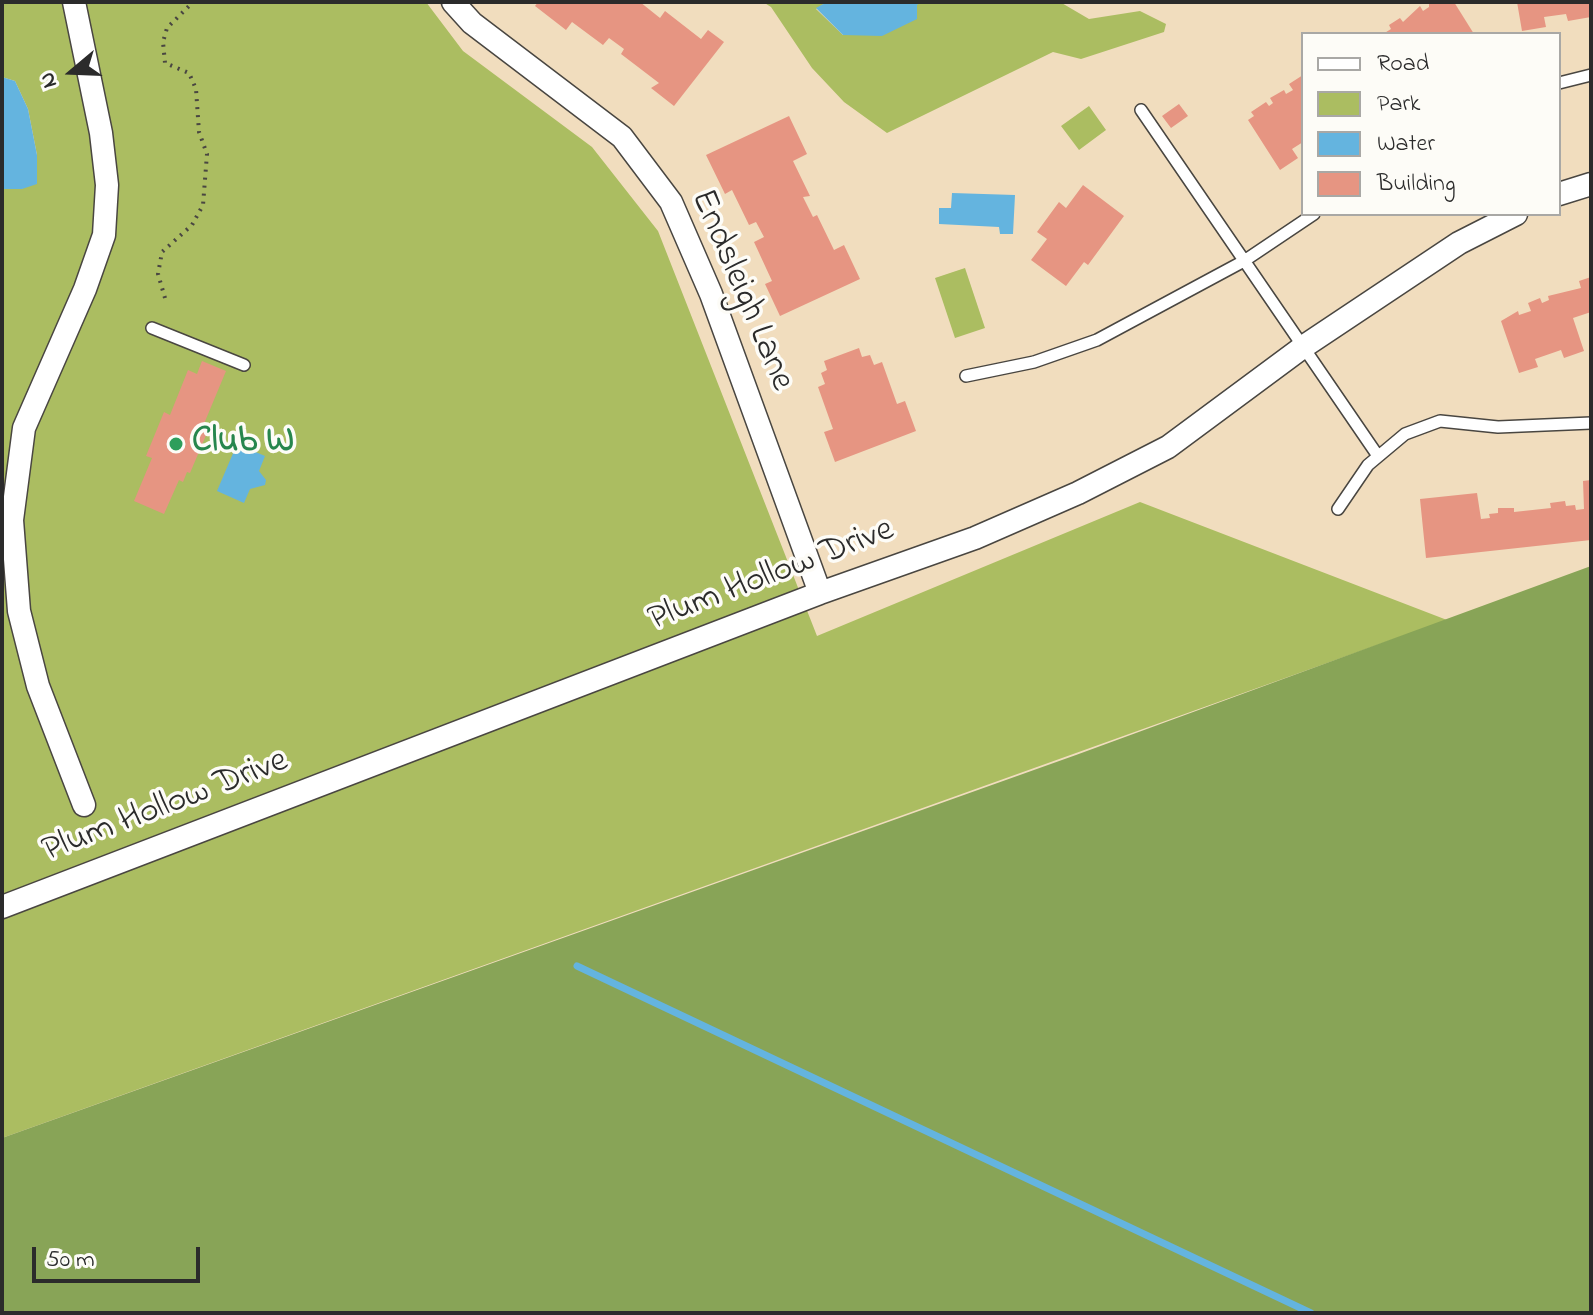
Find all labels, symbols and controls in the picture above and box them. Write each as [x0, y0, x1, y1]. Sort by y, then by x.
north arrow [32, 32, 112, 112]
legend [1301, 32, 1561, 216]
text: Road [1377, 47, 1429, 82]
text: N [32, 68, 67, 92]
text: Park [1377, 87, 1420, 122]
text: Water [1377, 127, 1435, 162]
text: Building [1377, 167, 1456, 202]
street label: Endsleigh Lane [678, 184, 802, 398]
place label: Club W [192, 422, 294, 466]
marker: Club W [167, 435, 185, 453]
street label: Plum Hollow Drive [643, 510, 901, 644]
street label: Plum Hollow Drive [37, 741, 295, 875]
scale bar [36, 1231, 204, 1281]
text: 50 m [46, 1243, 95, 1278]

